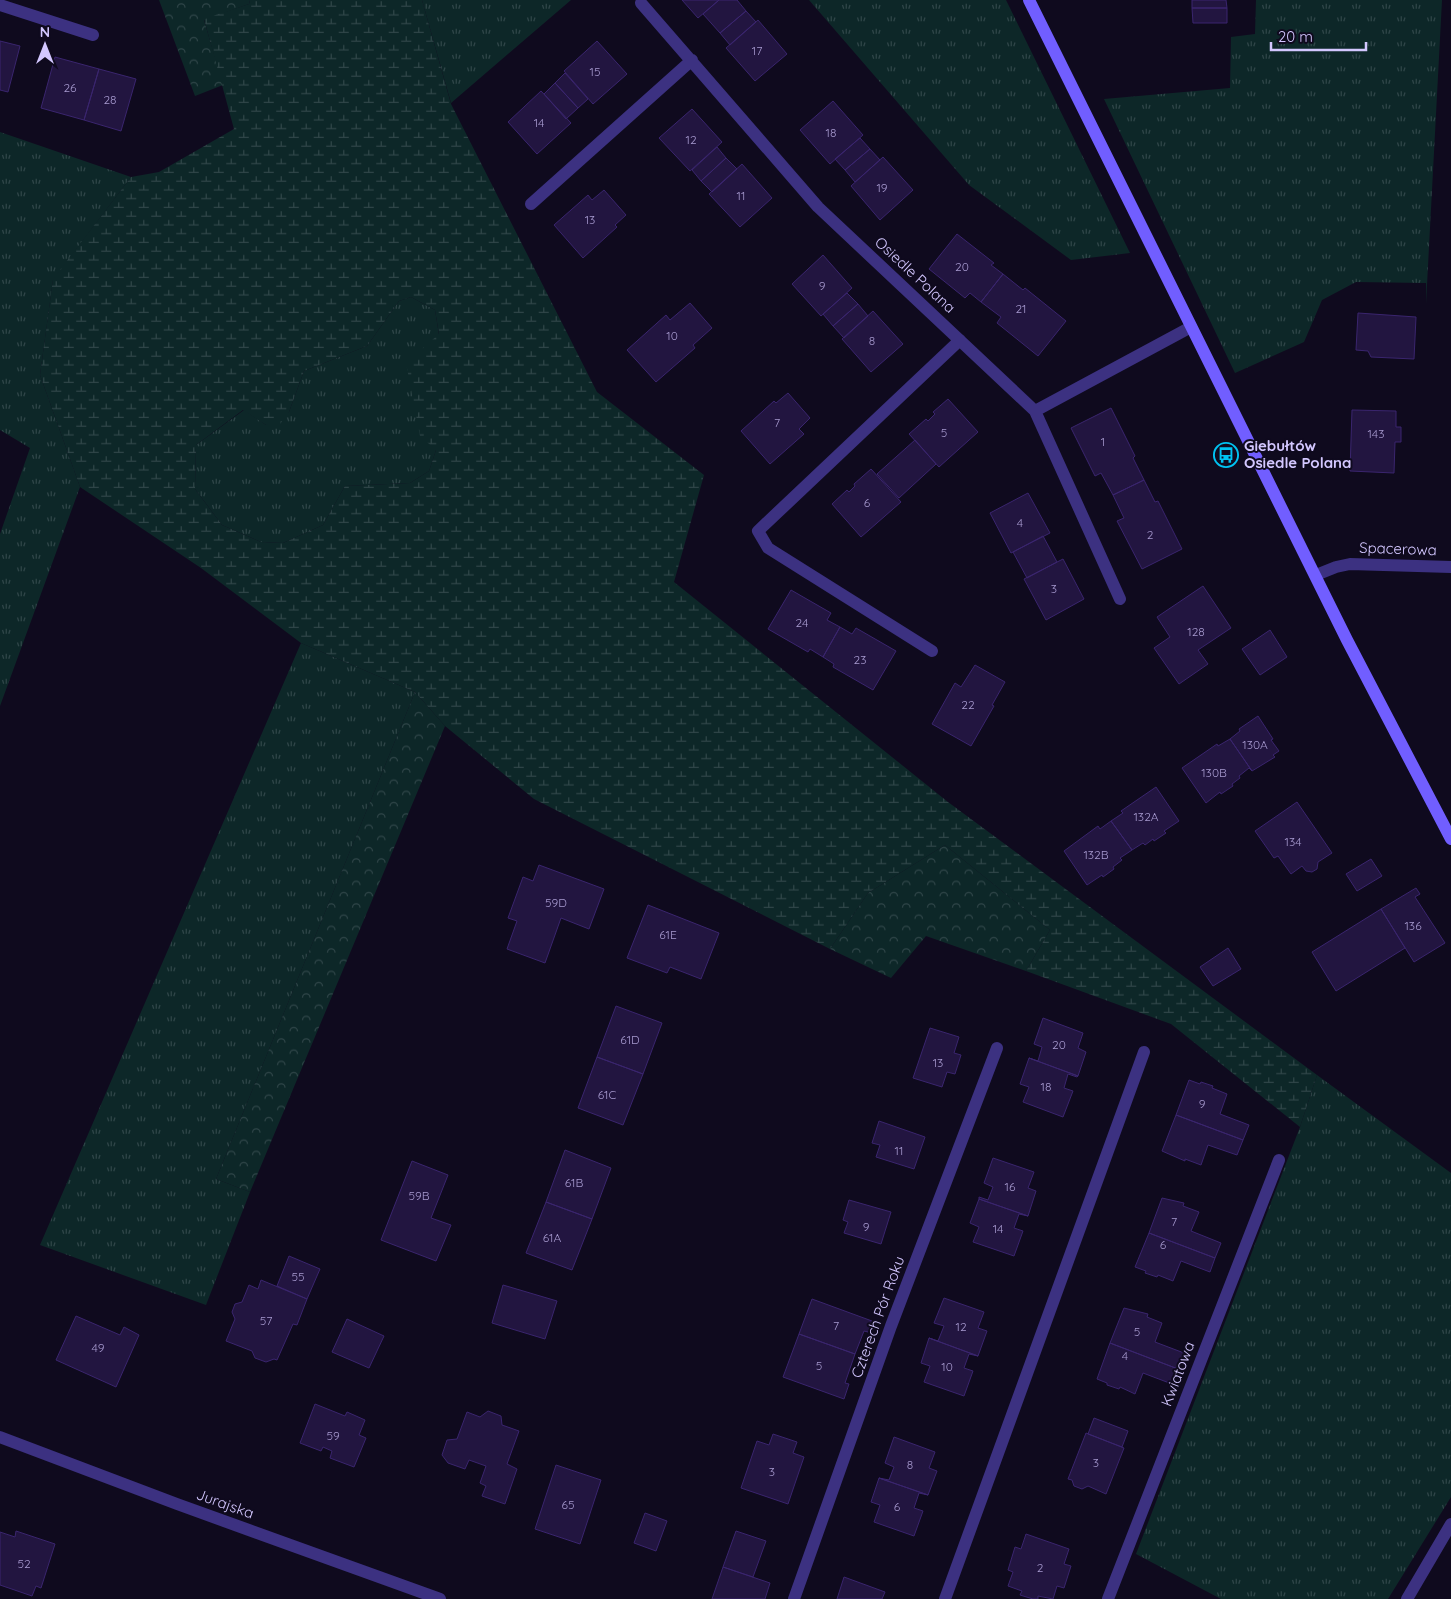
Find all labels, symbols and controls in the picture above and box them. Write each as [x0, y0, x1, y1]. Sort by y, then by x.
north arrow [20, 20, 70, 70]
scale bar [1271, 20, 1366, 52]
text: N [40, 23, 50, 41]
text: 20 m [1278, 27, 1313, 46]
house number: 17 [752, 43, 762, 58]
house number: 15 [590, 64, 600, 79]
house number: 26 [63, 80, 77, 95]
house number: 28 [103, 92, 117, 107]
house number: 14 [534, 115, 544, 130]
house number: 18 [826, 125, 836, 140]
house number: 12 [685, 132, 697, 147]
house number: 19 [876, 180, 888, 195]
house number: 11 [737, 188, 745, 203]
house number: 13 [585, 212, 595, 227]
street label: Osiedle Polana [871, 232, 960, 317]
house number: 20 [955, 259, 969, 274]
house number: 9 [819, 278, 826, 293]
house number: 21 [1015, 301, 1027, 316]
house number: 10 [666, 328, 678, 343]
house number: 8 [869, 333, 875, 348]
house number: 7 [774, 415, 780, 430]
house number: 5 [941, 425, 947, 440]
house number: 143 [1368, 426, 1384, 441]
house number: 1 [1101, 434, 1105, 449]
place label: Giebułtów Osiedle Polana [1244, 436, 1351, 472]
bus stop icon: Giebułtów Osiedle Polana [1213, 442, 1239, 468]
house number: 6 [864, 495, 871, 510]
house number: 4 [1017, 515, 1023, 530]
house number: 2 [1147, 527, 1154, 542]
street label: Spacerowa [1359, 538, 1437, 559]
house number: 3 [1051, 581, 1057, 596]
house number: 24 [796, 615, 808, 630]
house number: 128 [1187, 624, 1205, 639]
house number: 23 [854, 652, 866, 667]
house number: 22 [961, 697, 975, 712]
house number: 130A [1242, 737, 1268, 752]
house number: 130B [1201, 765, 1227, 780]
house number: 132A [1133, 809, 1159, 824]
house number: 134 [1284, 834, 1302, 849]
house number: 132B [1083, 847, 1109, 862]
house number: 59D [545, 895, 567, 910]
house number: 136 [1404, 918, 1422, 933]
house number: 61E [659, 927, 677, 942]
house number: 61D [620, 1032, 640, 1047]
house number: 20 [1052, 1037, 1066, 1052]
house number: 13 [933, 1055, 943, 1070]
house number: 18 [1041, 1079, 1051, 1094]
house number: 61C [598, 1087, 616, 1102]
house number: 9 [1199, 1096, 1206, 1111]
house number: 11 [895, 1143, 903, 1158]
house number: 61B [565, 1175, 584, 1190]
house number: 16 [1005, 1179, 1016, 1194]
house number: 59B [408, 1188, 430, 1203]
house number: 7 [1171, 1214, 1177, 1229]
house number: 9 [863, 1219, 870, 1234]
house number: 14 [993, 1221, 1003, 1236]
house number: 61A [543, 1230, 562, 1245]
house number: 6 [1160, 1237, 1167, 1252]
street label: Czterech Pór Roku [847, 1253, 908, 1380]
house number: 55 [291, 1269, 305, 1284]
house number: 57 [260, 1313, 272, 1328]
house number: 7 [833, 1318, 839, 1333]
house number: 12 [955, 1319, 967, 1334]
house number: 5 [1134, 1324, 1140, 1339]
street label: Kwiatowa [1156, 1339, 1199, 1409]
house number: 49 [92, 1340, 105, 1355]
house number: 4 [1122, 1348, 1128, 1363]
house number: 5 [816, 1358, 822, 1373]
house number: 10 [941, 1359, 953, 1374]
house number: 59 [326, 1428, 340, 1443]
house number: 3 [1093, 1455, 1099, 1470]
house number: 8 [907, 1457, 913, 1472]
house number: 3 [769, 1464, 775, 1479]
street label: Jurajska [194, 1484, 257, 1523]
house number: 65 [562, 1497, 575, 1512]
house number: 6 [894, 1499, 901, 1514]
house number: 52 [17, 1556, 31, 1571]
house number: 2 [1037, 1560, 1044, 1575]

